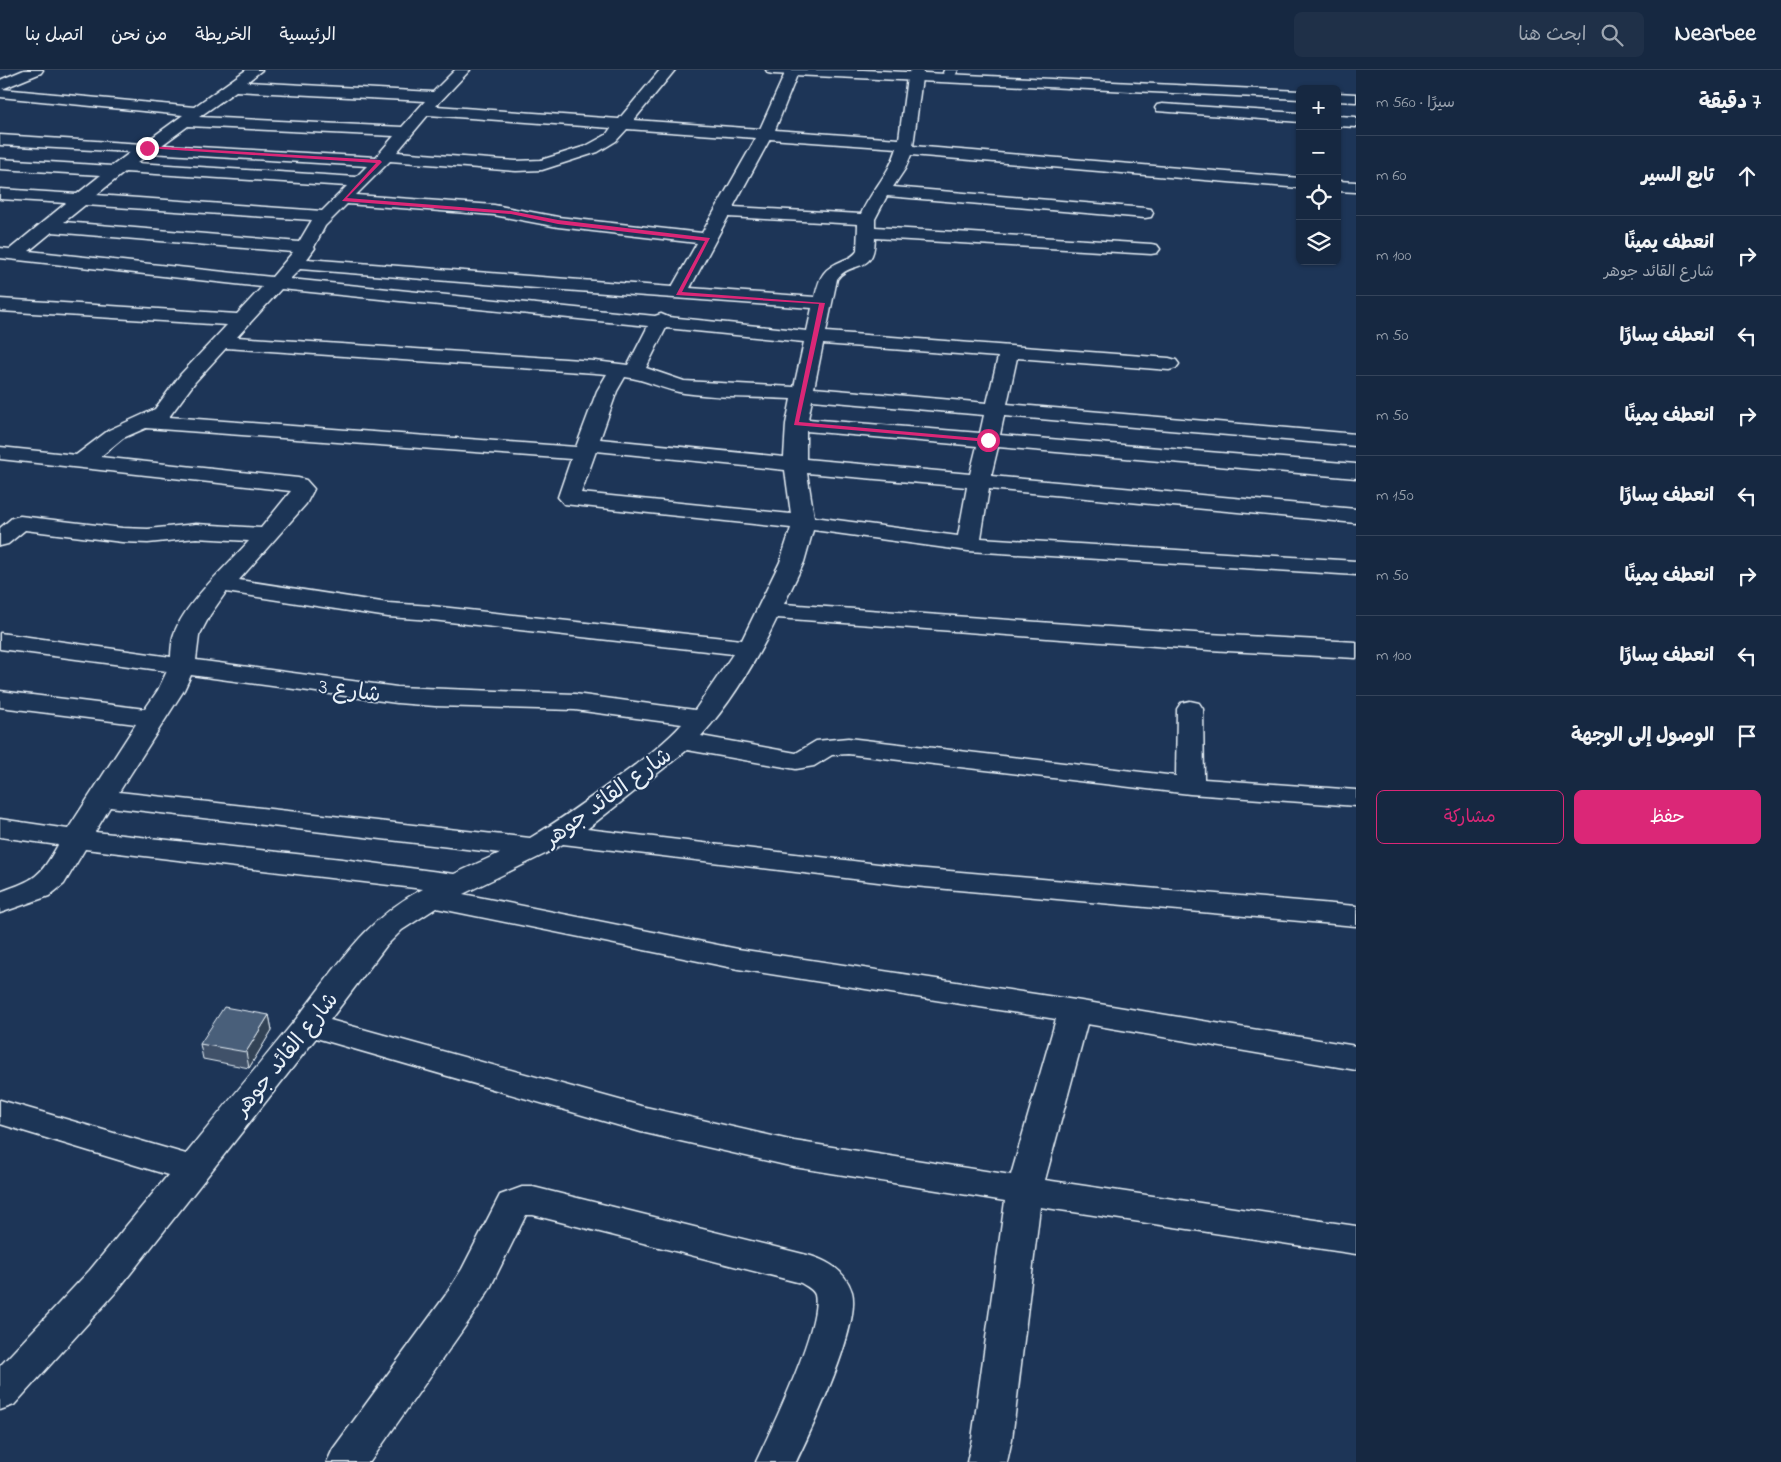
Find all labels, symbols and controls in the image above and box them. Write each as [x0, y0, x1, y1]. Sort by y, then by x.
search box [1294, 12, 1644, 57]
text: Nearbee [1674, 17, 1756, 52]
icon: search [1598, 21, 1626, 49]
text: ابحث هنا [1518, 22, 1586, 49]
text: اتصل بنا [25, 23, 83, 49]
text: من نحن [111, 23, 167, 49]
text: الخريطة [195, 23, 251, 49]
text: الرئيسية [279, 23, 336, 49]
map controls [1296, 85, 1341, 265]
button: + [1296, 85, 1341, 130]
text: 7 دقيقة [1699, 88, 1761, 118]
text: سيرًا · 560 m [1376, 91, 1455, 115]
button: − [1296, 130, 1341, 175]
route end [136, 137, 159, 160]
icon: ahead [1733, 162, 1761, 190]
text: تابع السير [1642, 163, 1714, 190]
text: 60 m [1376, 164, 1406, 188]
button: locate [1296, 175, 1341, 220]
button: layers [1296, 220, 1341, 265]
text: انعطف يمينًا [1624, 230, 1714, 257]
icon: right [1733, 242, 1761, 270]
text: 100 m [1376, 244, 1411, 268]
text: شارع القائد جوهر [1604, 260, 1714, 284]
icon: left [1733, 322, 1761, 350]
text: انعطف يسارًا [1619, 323, 1714, 350]
text: 50 m [1376, 324, 1409, 348]
icon: right [1733, 402, 1761, 430]
text: انعطف يمينًا [1624, 403, 1714, 430]
text: 50 m [1376, 404, 1409, 428]
route start [977, 429, 1000, 452]
icon: left [1733, 482, 1761, 510]
text: انعطف يسارًا [1619, 483, 1714, 510]
text: 150 m [1376, 484, 1414, 508]
icon: right [1733, 562, 1761, 590]
text: انعطف يمينًا [1624, 563, 1714, 590]
text: 50 m [1376, 564, 1409, 588]
icon: left [1733, 642, 1761, 670]
text: انعطف يسارًا [1619, 643, 1714, 670]
text: 100 m [1376, 644, 1411, 668]
street label: شارع 3 [317, 672, 383, 712]
icon: arrive [1733, 722, 1761, 750]
text: الوصول إلى الوجهة [1571, 723, 1714, 750]
street label: شارع القائد جوهر [537, 741, 679, 857]
button: مشاركة [1376, 790, 1564, 844]
button: حفظ [1574, 790, 1761, 844]
street label: شارع القائد جوهر [226, 986, 347, 1125]

